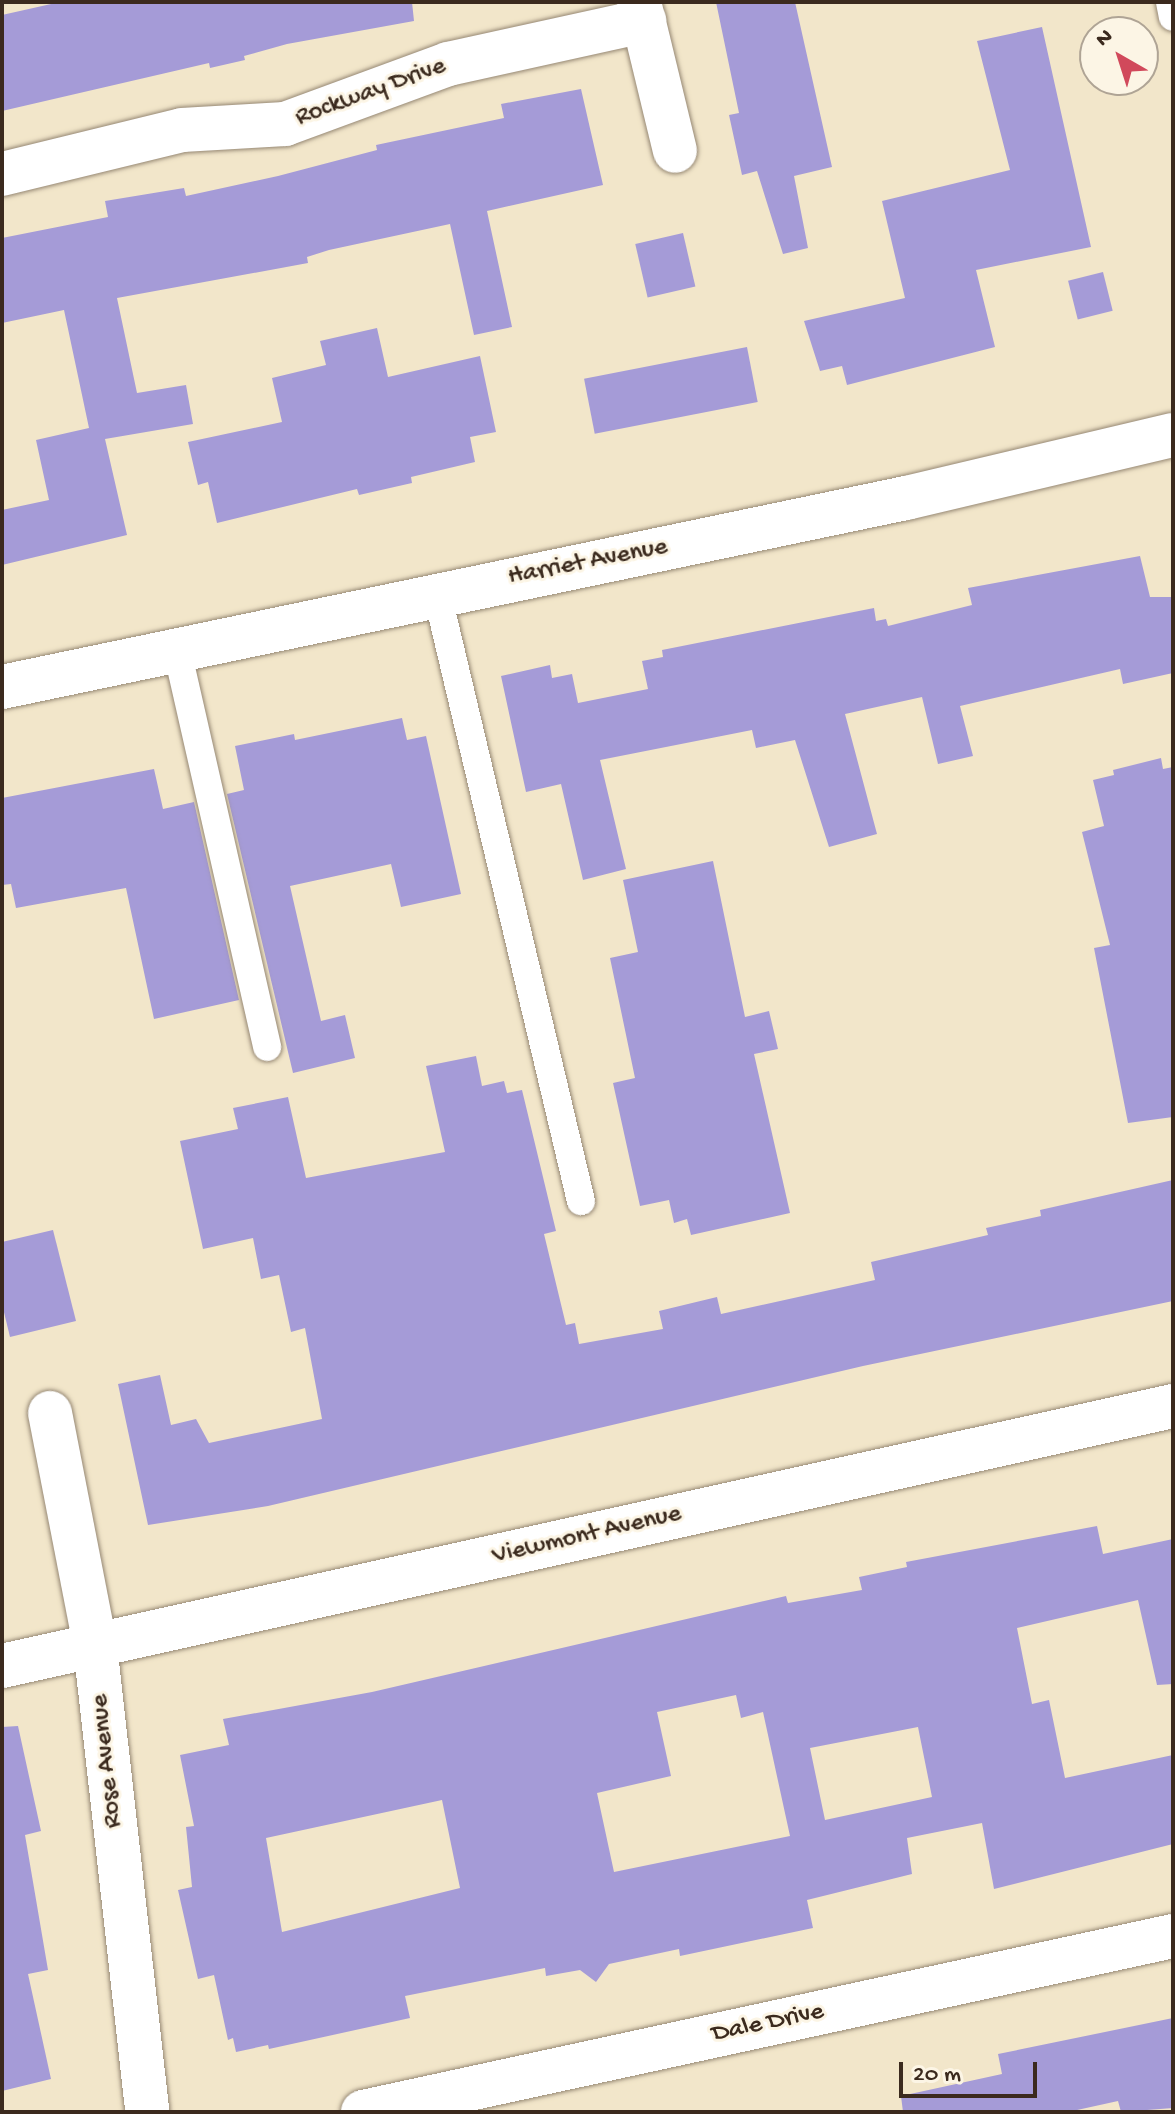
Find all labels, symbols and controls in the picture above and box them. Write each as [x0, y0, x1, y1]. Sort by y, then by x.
north arrow [1079, 16, 1159, 96]
text: N [1091, 24, 1119, 54]
street label: Rockway Drive [292, 51, 450, 135]
street label: Harriet Avenue [506, 532, 670, 594]
street label: Viewmont Avenue [489, 1499, 685, 1573]
street label: Rose Avenue [85, 1693, 131, 1829]
street label: Dale Drive [709, 1997, 827, 2051]
scale bar [903, 2046, 1041, 2096]
text: 20 m [913, 2061, 961, 2090]

